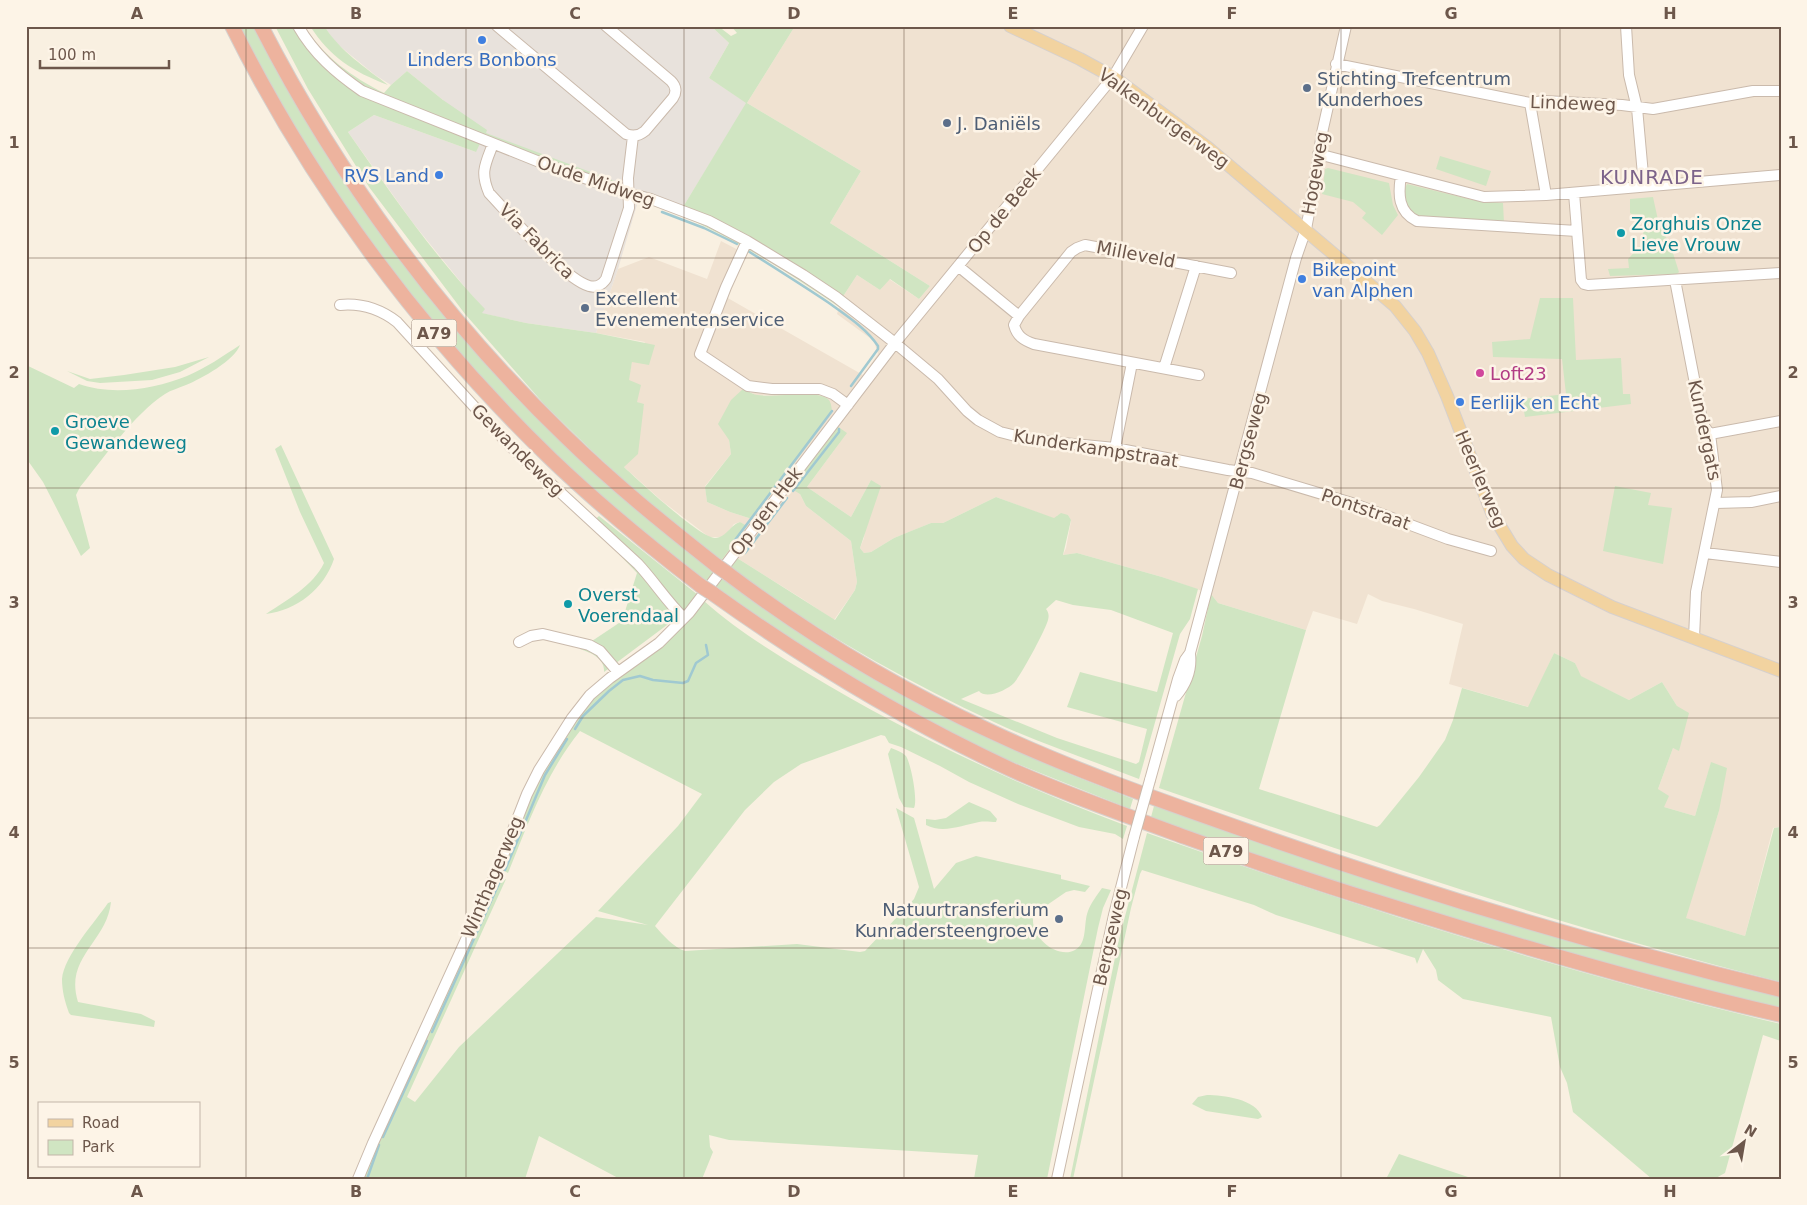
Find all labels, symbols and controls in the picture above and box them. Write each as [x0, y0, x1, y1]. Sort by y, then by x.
text: A [131, 4, 144, 23]
text: B [350, 4, 362, 23]
text: C [569, 4, 581, 23]
text: D [787, 4, 801, 23]
text: E [1008, 4, 1018, 23]
text: F [1227, 4, 1237, 23]
text: G [1444, 4, 1458, 23]
text: H [1663, 4, 1677, 23]
marker: Linders Bonbons [476, 34, 488, 46]
scale bar [40, 38, 169, 70]
text: 100 m [48, 46, 96, 64]
place label: Linders Bonbons [407, 49, 557, 70]
street label: Valkenburgerweg [1095, 64, 1233, 172]
place label: Stichting Trefcentrum Kunderhoes [1317, 68, 1511, 110]
marker: Stichting Trefcentrum Kunderhoes [1301, 82, 1313, 94]
street label: Lindeweg [1530, 91, 1616, 115]
place label: J. Daniëls [956, 113, 1041, 134]
marker: J. Daniëls [941, 117, 953, 129]
street label: Hogeweg [1297, 130, 1333, 216]
text: 1 [8, 133, 20, 152]
text: 1 [1787, 133, 1799, 152]
street label: Oude Midweg [534, 151, 658, 211]
street label: Op de Beek [963, 162, 1045, 257]
place label: RVS Land [344, 165, 429, 186]
district label: KUNRADE [1600, 165, 1704, 189]
marker: RVS Land [433, 169, 445, 181]
street label: Via Fabrica [495, 199, 579, 283]
place label: Zorghuis Onze Lieve Vrouw [1631, 213, 1762, 255]
marker: Zorghuis Onze Lieve Vrouw [1615, 227, 1627, 239]
street label: Milleveld [1095, 236, 1177, 272]
place label: Bikepoint van Alphen [1312, 259, 1413, 301]
marker: Bikepoint van Alphen [1296, 273, 1308, 285]
place label: Excellent Evenementenservice [595, 288, 785, 330]
marker: Excellent Evenementenservice [579, 302, 591, 314]
road number: A79 [412, 319, 456, 346]
text: 2 [8, 363, 20, 382]
place label: Loft23 [1490, 363, 1547, 384]
text: 2 [1787, 363, 1799, 382]
marker: Loft23 [1474, 367, 1486, 379]
street label: Kundergats [1684, 378, 1726, 482]
street label: Bergseweg [1225, 390, 1271, 492]
place label: Eerlijk en Echt [1470, 392, 1599, 413]
marker: Eerlijk en Echt [1454, 396, 1466, 408]
street label: Gewandeweg [467, 399, 569, 501]
place label: Groeve Gewandeweg [65, 411, 187, 453]
marker: Groeve Gewandeweg [49, 425, 61, 437]
street label: Kunderkampstraat [1012, 425, 1180, 471]
street label: Heerlerweg [1451, 427, 1511, 531]
street label: Op gen Hek [726, 462, 807, 560]
street label: Pontstraat [1319, 484, 1413, 534]
place label: Overst Voerendaal [578, 584, 679, 626]
text: 3 [8, 593, 20, 612]
text: 3 [1787, 593, 1799, 612]
marker: Overst Voerendaal [562, 598, 574, 610]
street label: Winthagerweg [457, 813, 527, 941]
text: 4 [8, 823, 20, 842]
text: 4 [1787, 823, 1799, 842]
road number: A79 [1204, 838, 1248, 864]
street label: Bergseweg [1089, 886, 1131, 988]
place label: Natuurtransferium Kunradersteengroeve [855, 899, 1049, 941]
marker: Natuurtransferium Kunradersteengroeve [1053, 913, 1065, 925]
text: 5 [8, 1053, 20, 1072]
text: 5 [1787, 1053, 1799, 1072]
legend [38, 1102, 200, 1168]
text: Road [82, 1114, 120, 1132]
north arrow [1720, 1118, 1770, 1168]
text: N [1742, 1121, 1760, 1141]
text: Park [82, 1138, 115, 1156]
text: A [131, 1182, 144, 1201]
text: B [350, 1182, 362, 1201]
text: C [569, 1182, 581, 1201]
text: D [787, 1182, 801, 1201]
text: E [1008, 1182, 1018, 1201]
text: F [1227, 1182, 1237, 1201]
text: G [1444, 1182, 1458, 1201]
text: H [1663, 1182, 1677, 1201]

